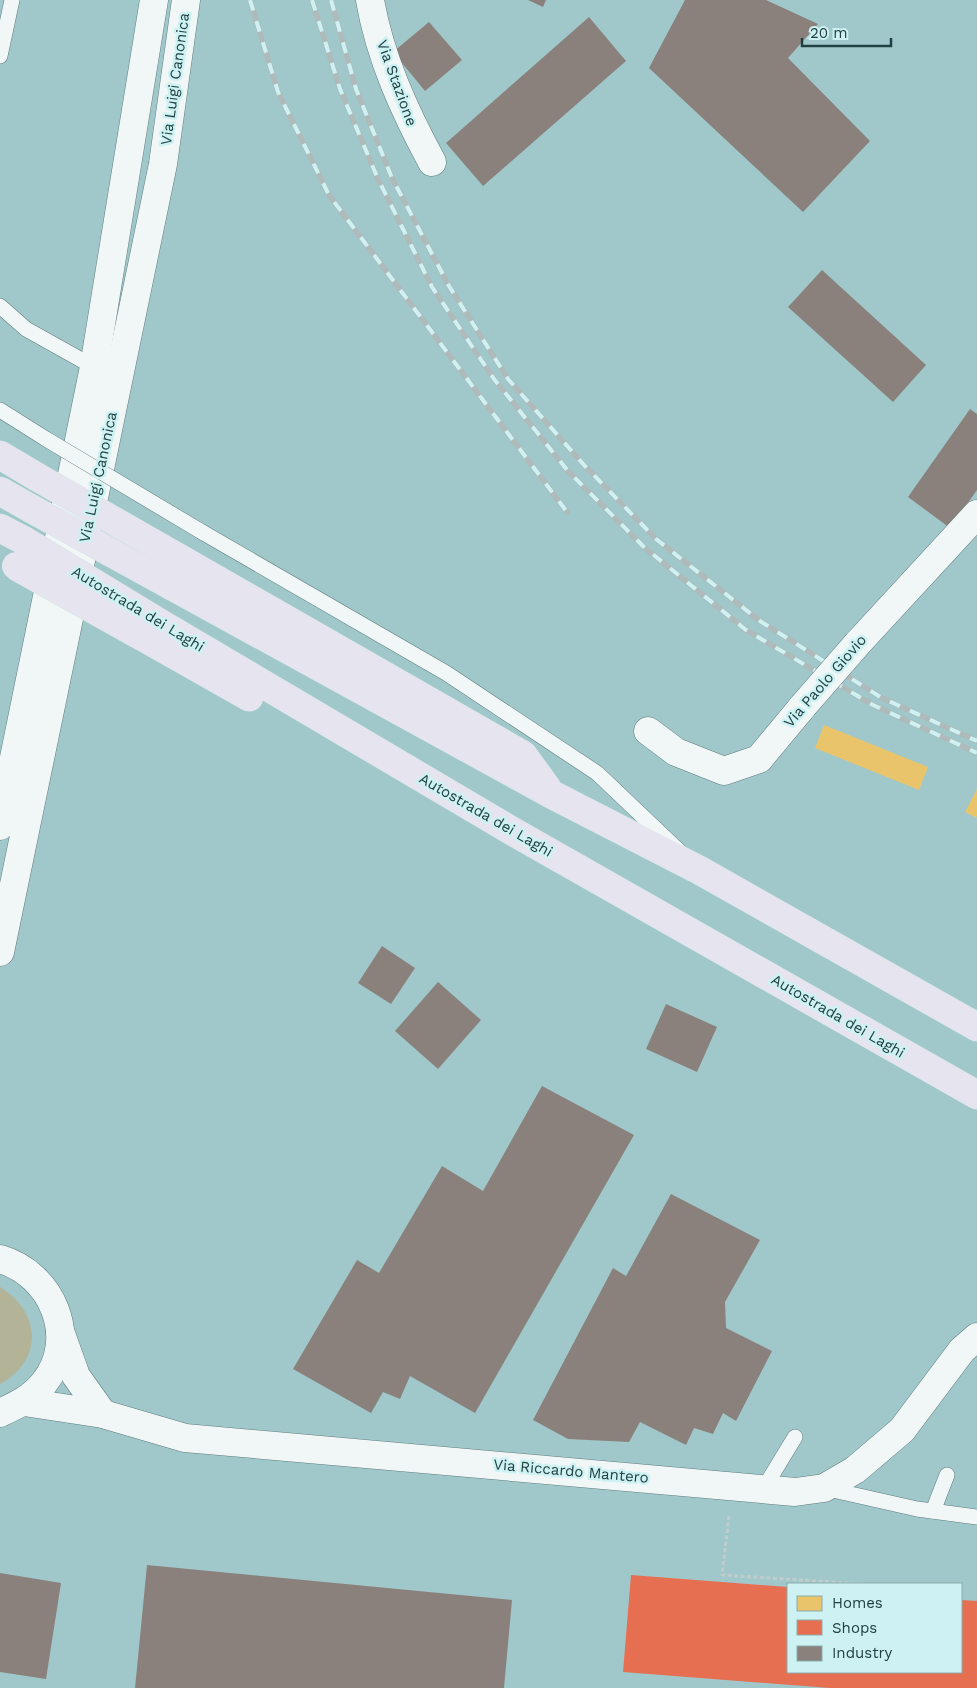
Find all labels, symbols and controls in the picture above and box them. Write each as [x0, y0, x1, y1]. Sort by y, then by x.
street label: Via Luigi Canonica [157, 11, 193, 146]
scale bar [802, 15, 891, 47]
text: 20 m [810, 24, 848, 42]
street label: Via Stazione [373, 37, 421, 129]
street label: Via Luigi Canonica [75, 409, 121, 544]
street label: Autostrada dei Laghi [68, 562, 208, 656]
street label: Via Paolo Giovio [780, 631, 870, 731]
street label: Autostrada dei Laghi [416, 769, 556, 861]
street label: Autostrada dei Laghi [768, 970, 908, 1062]
street label: Via Riccardo Mantero [493, 1455, 649, 1487]
legend [787, 1583, 962, 1673]
text: Homes [832, 1594, 883, 1612]
text: Shops [832, 1619, 877, 1637]
text: Industry [832, 1644, 893, 1662]

